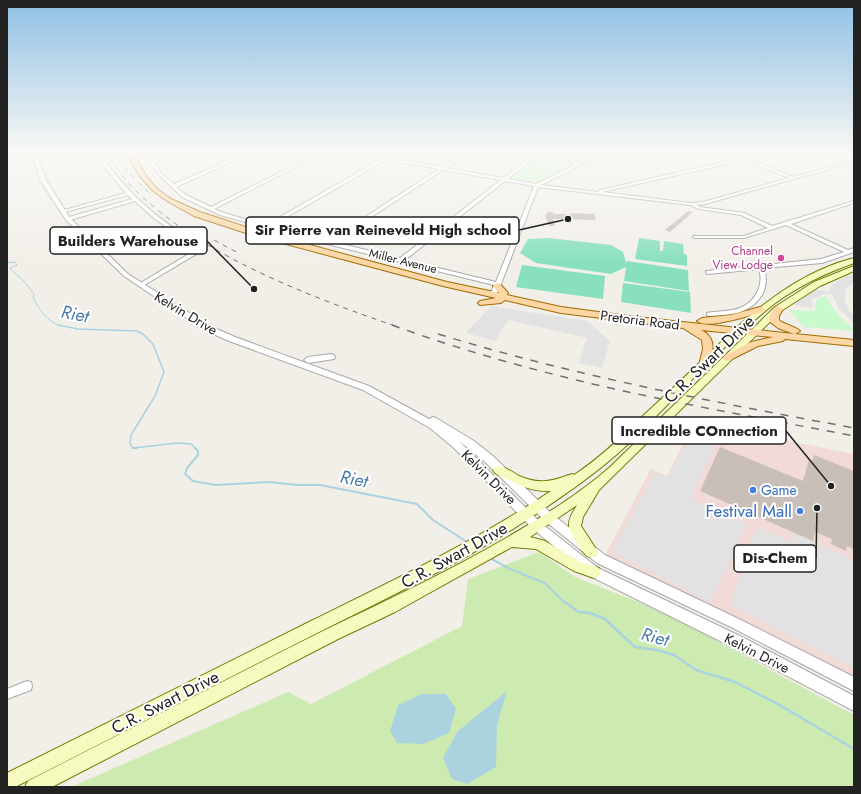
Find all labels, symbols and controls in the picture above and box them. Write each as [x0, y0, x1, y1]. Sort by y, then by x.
callout: Sir Pierre van Reineveld High school [246, 217, 519, 244]
text: Sir Pierre van Reineveld High school [255, 219, 511, 241]
callout: Builders Warehouse [50, 227, 207, 254]
text: Builders Warehouse [58, 230, 199, 252]
place label: Channel View Lodge [712, 242, 773, 274]
street label: Miller Avenue [367, 244, 439, 278]
marker: Channel View Lodge [776, 253, 786, 263]
street label: Kelvin Drive [151, 286, 221, 340]
water label: Riet [59, 299, 93, 330]
street label: Pretoria Road [599, 305, 681, 335]
street label: C.R. Swart Drive [658, 309, 760, 409]
callout: Incredible COnnection [612, 417, 786, 444]
text: Incredible COnnection [620, 420, 778, 442]
street label: Kelvin Drive [457, 445, 521, 509]
water label: Riet [338, 464, 372, 495]
place label: Game [761, 480, 797, 500]
marker: Game [748, 485, 758, 495]
place label: Festival Mall [705, 499, 792, 523]
marker: Festival Mall [795, 506, 805, 516]
street label: C.R. Swart Drive [397, 516, 512, 594]
callout: Dis-Chem [734, 545, 816, 572]
text: Dis-Chem [742, 547, 808, 569]
water label: Riet [638, 621, 673, 654]
street label: Kelvin Drive [721, 628, 793, 678]
street label: C.R. Swart Drive [107, 664, 223, 739]

